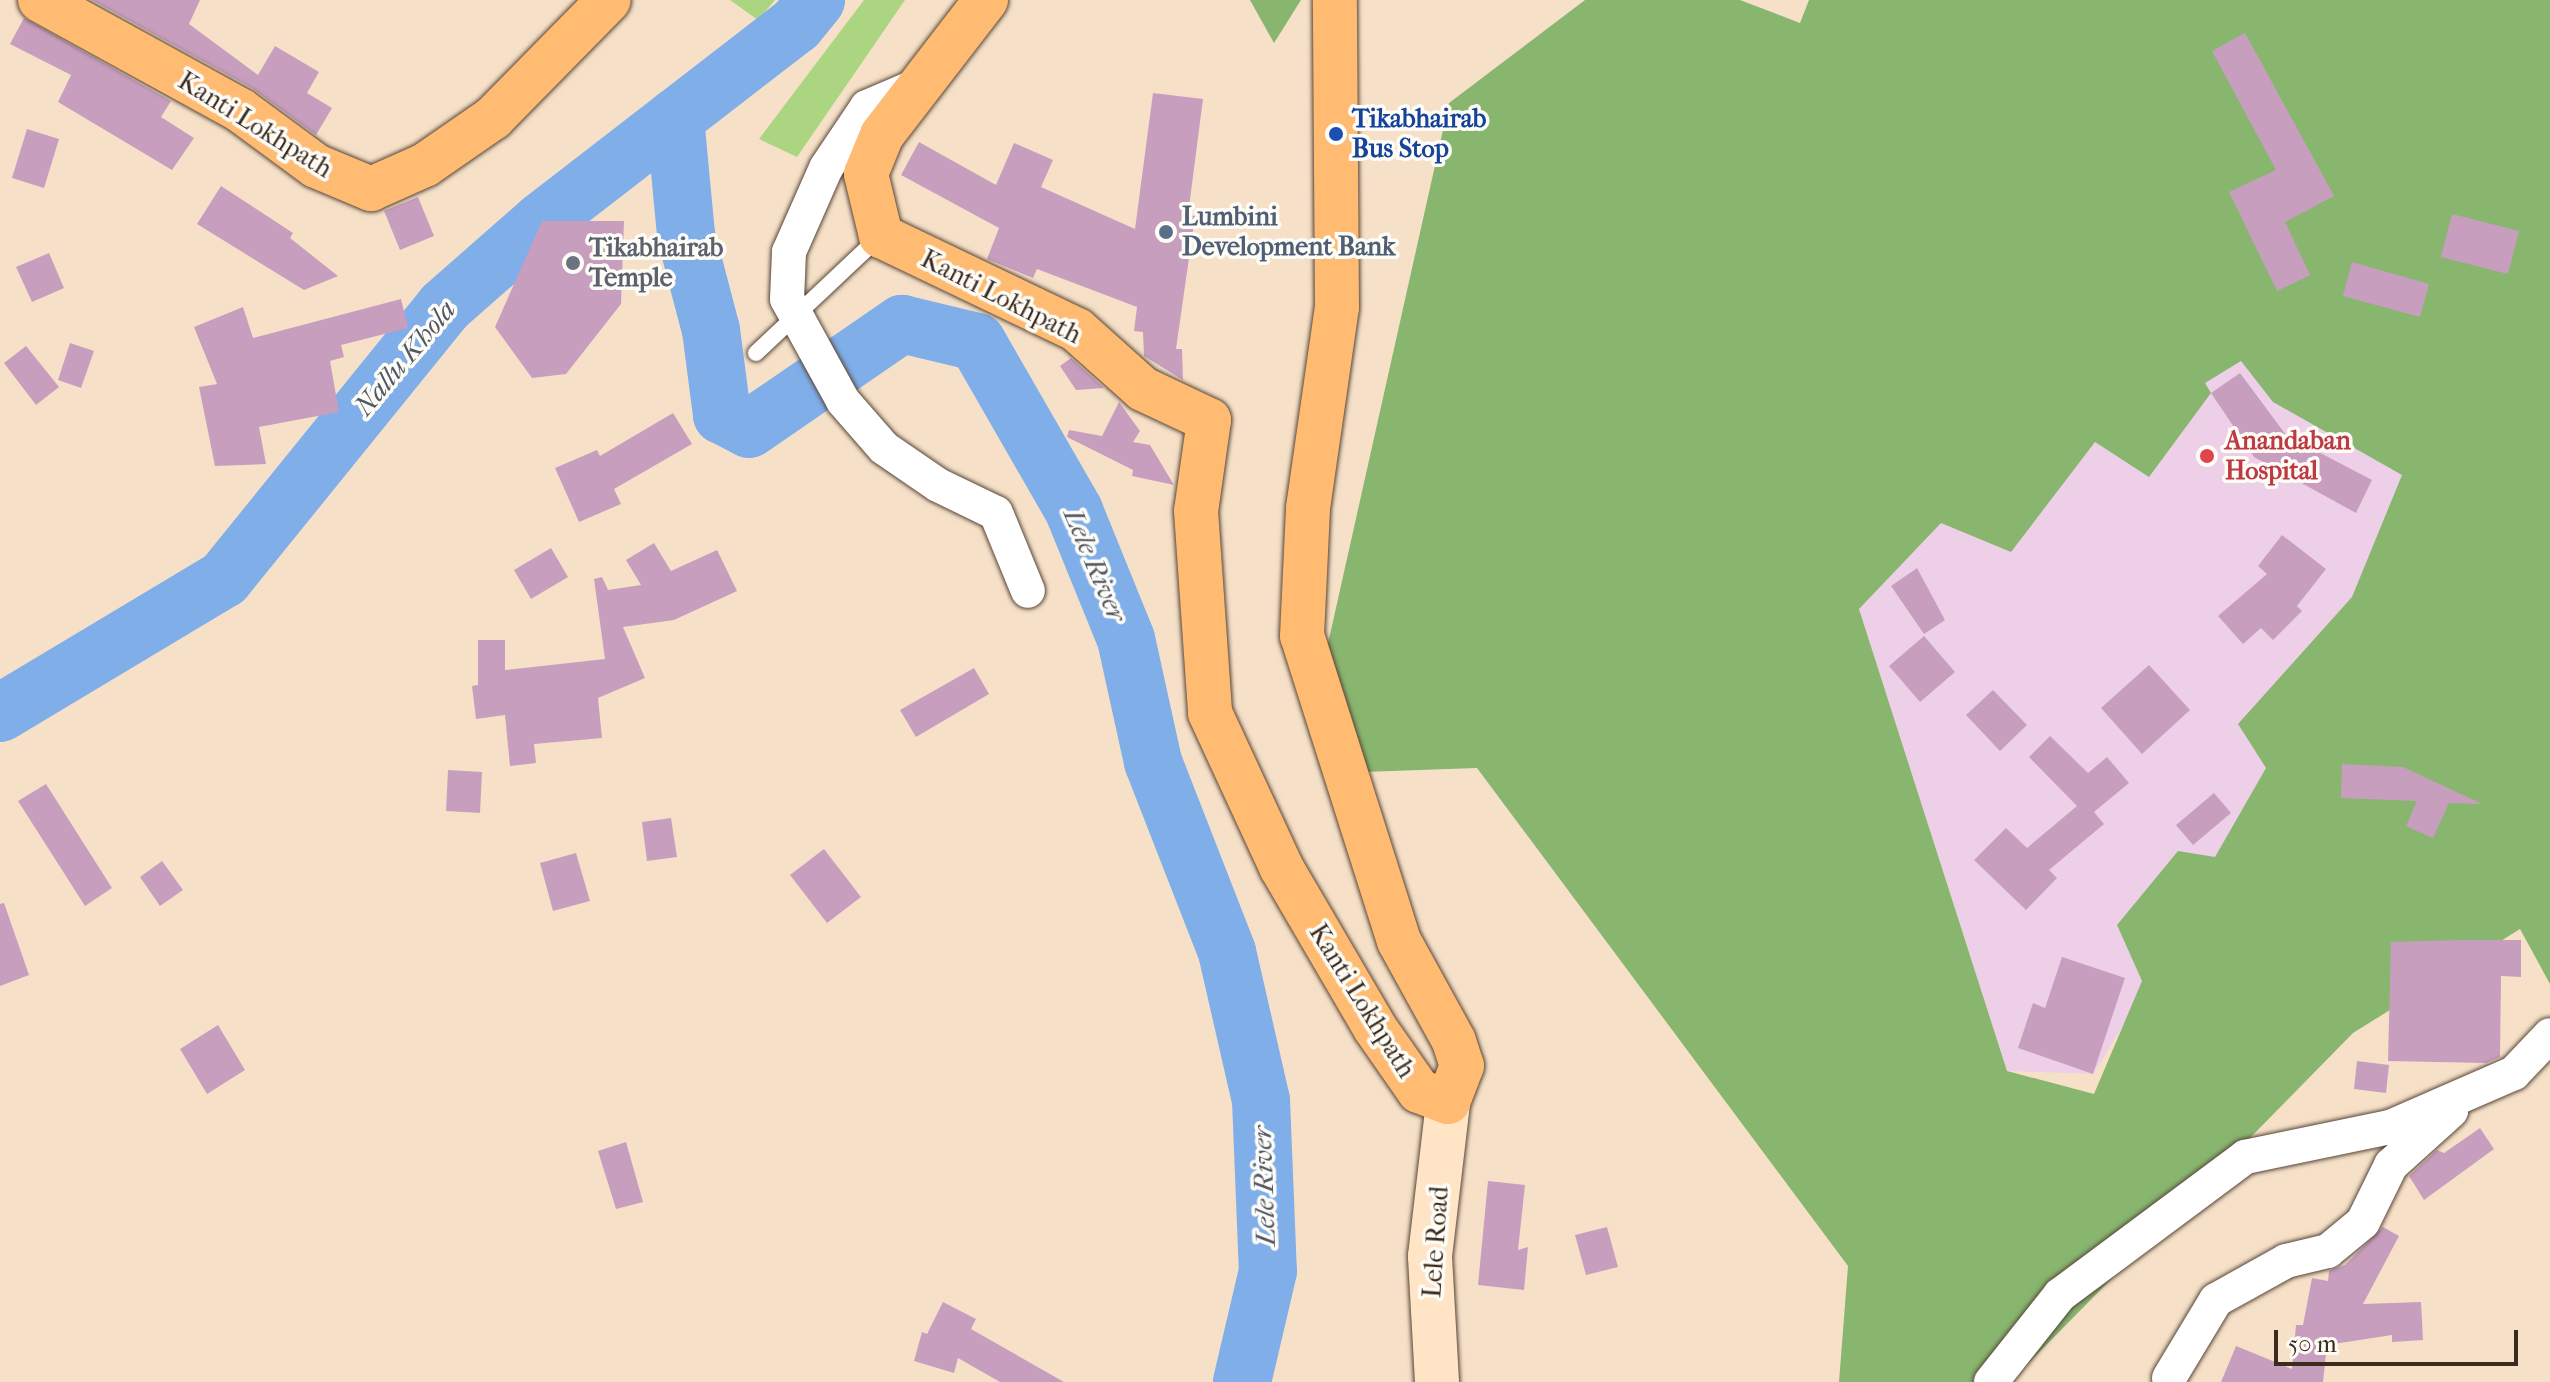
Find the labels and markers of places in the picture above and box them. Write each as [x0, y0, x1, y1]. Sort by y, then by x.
place label: Tikabhairab Bus Stop [1352, 103, 1486, 164]
marker: Tikabhairab Bus Stop [1327, 125, 1345, 143]
place label: Lumbini Development Bank [1182, 201, 1395, 262]
marker: Lumbini Development Bank [1157, 223, 1175, 241]
place label: Tikabhairab Temple [589, 232, 723, 294]
marker: Tikabhairab Temple [564, 254, 582, 272]
place label: Anandaban Hospital [2225, 425, 2351, 486]
marker: Anandaban Hospital [2196, 445, 2218, 467]

